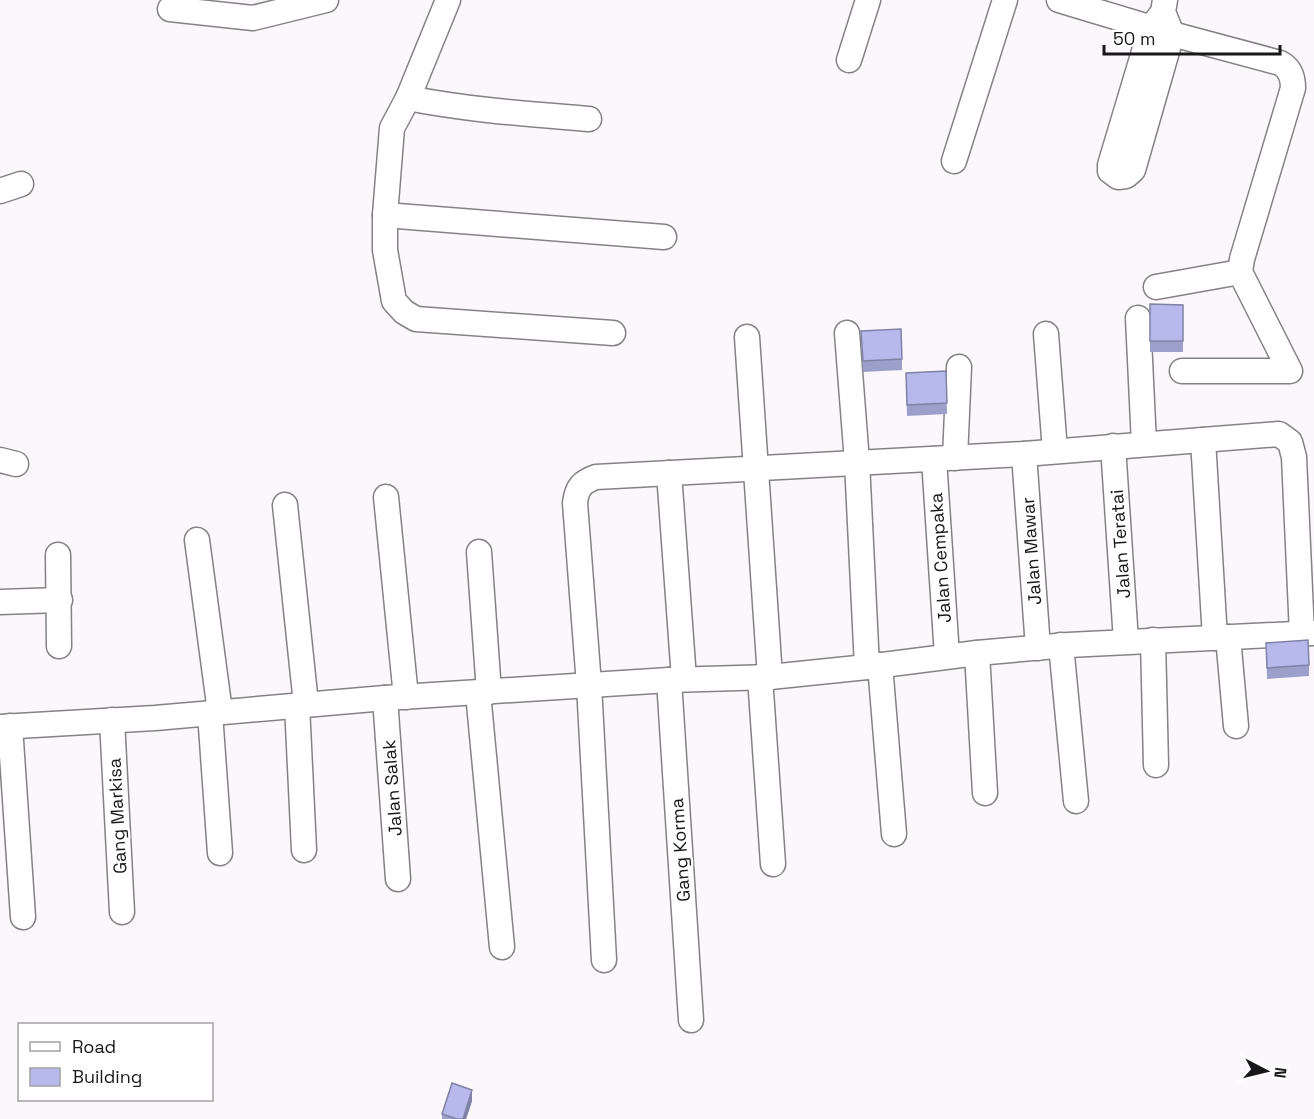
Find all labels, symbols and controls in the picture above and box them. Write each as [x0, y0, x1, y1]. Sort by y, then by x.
scale bar [1104, 18, 1280, 56]
text: 50 m [1113, 27, 1155, 50]
street label: Jalan Teratai [1105, 489, 1135, 599]
street label: Jalan Cempaka [924, 492, 956, 624]
street label: Jalan Mawar [1016, 496, 1046, 606]
street label: Jalan Salak [377, 739, 407, 837]
street label: Gang Markisa [102, 757, 132, 875]
street label: Gang Korma [665, 797, 695, 903]
legend [18, 1023, 213, 1101]
text: Road [72, 1035, 116, 1058]
north arrow [1236, 1041, 1296, 1101]
text: Building [72, 1065, 142, 1088]
text: N [1269, 1066, 1291, 1079]

